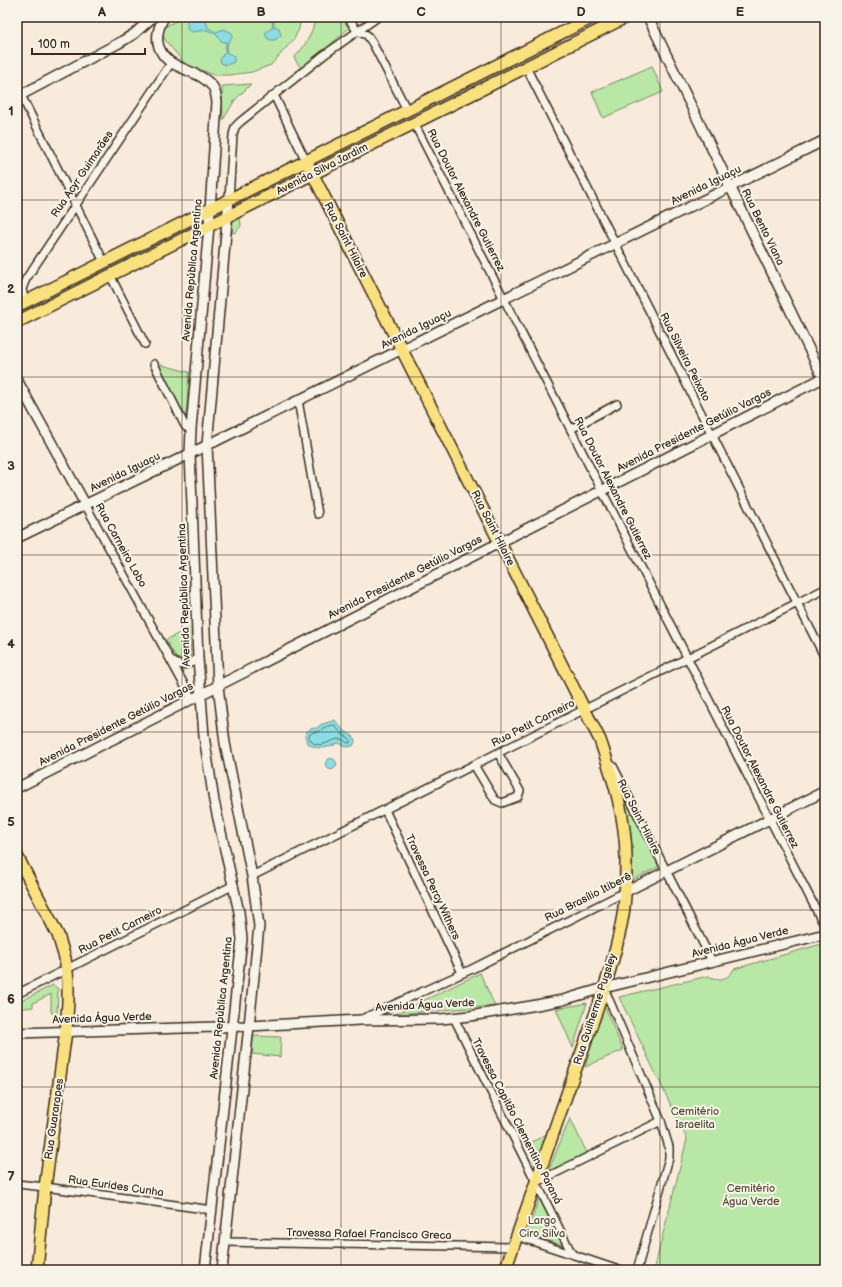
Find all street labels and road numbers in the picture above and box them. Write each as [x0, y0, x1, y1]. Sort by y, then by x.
street label: Rua Doutor Alexandre Gutierrez [424, 127, 508, 274]
street label: Rua Acyr Guimarães [48, 128, 116, 220]
street label: Avenida Silva Jardim [274, 140, 370, 198]
street label: Avenida Iguaçu [669, 162, 743, 208]
street label: Rua Bento Viana [739, 187, 787, 267]
street label: Avenida República Argentina [179, 198, 205, 342]
street label: Rua Saint Hilaire [321, 200, 371, 280]
street label: Avenida Iguaçu [379, 306, 453, 352]
street label: Rua Silveira Peixoto [657, 311, 713, 403]
street label: Avenida Presidente Getúlio Vargas [615, 385, 774, 475]
street label: Rua Doutor Alexandre Gutierrez [571, 415, 655, 562]
street label: Avenida Iguaçu [88, 449, 162, 495]
street label: Rua Saint Hilaire [468, 488, 518, 568]
street label: Rua Carneiro Lobo [92, 501, 150, 589]
street label: Avenida República Argentina [175, 523, 193, 667]
street label: Avenida Presidente Getúlio Vargas [326, 532, 485, 622]
street label: Avenida Presidente Getúlio Vargas [37, 679, 196, 769]
street label: Rua Petit Carneiro [489, 696, 577, 750]
street label: Rua Doutor Alexandre Gutierrez [718, 704, 802, 851]
street label: Rua Saint Hilaire [614, 777, 664, 857]
street label: Travessa Percy Withers [403, 832, 463, 942]
street label: Rua Brasílio Itiberê [543, 869, 634, 924]
street label: Rua Petit Carneiro [76, 903, 164, 957]
street label: Avenida Água Verde [690, 923, 790, 960]
street label: Avenida República Argentina [207, 936, 235, 1080]
street label: Rua Guilherme Pugsley [571, 952, 619, 1066]
street label: Avenida Água Verde [375, 995, 475, 1014]
street label: Avenida Água Verde [52, 1009, 152, 1026]
street label: Travessa Capitão Clementino Paraná [469, 1036, 565, 1206]
street label: Rua Guararapes [42, 1077, 66, 1161]
street label: Rua Eurides Cunha [67, 1173, 165, 1199]
street label: Travessa Rafael Francisco Greca [286, 1226, 452, 1242]

